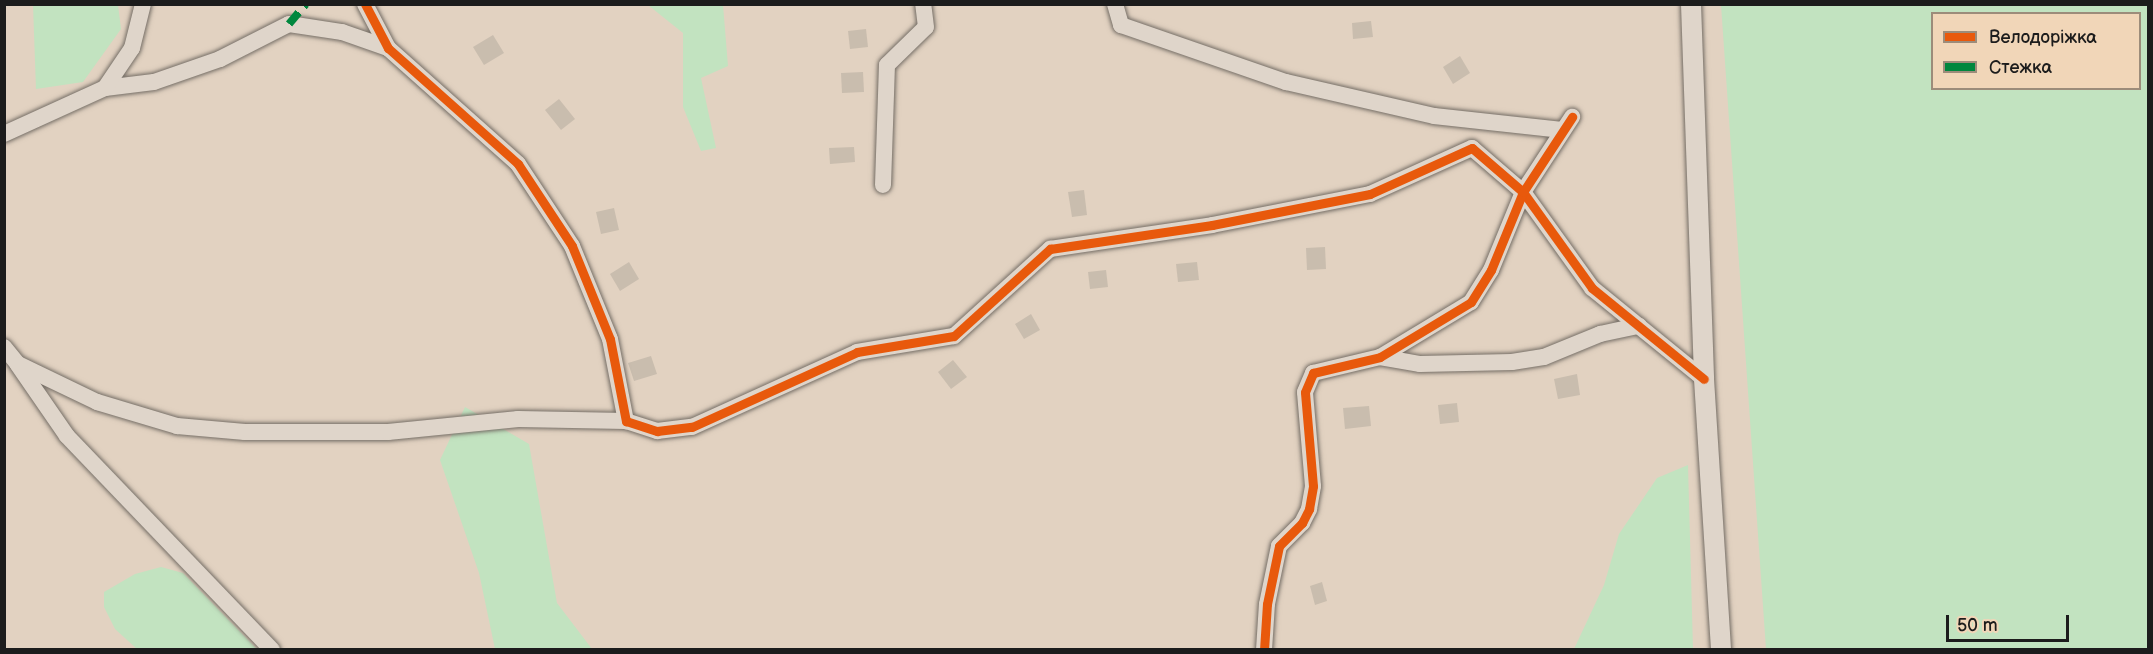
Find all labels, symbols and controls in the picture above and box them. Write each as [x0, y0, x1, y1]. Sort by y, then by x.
legend [1931, 12, 2141, 90]
text: Велодоріжка [1989, 27, 2097, 48]
text: Стежка [1989, 57, 2052, 78]
scale bar [1949, 603, 2072, 641]
text: 50 m [1957, 615, 1998, 636]

